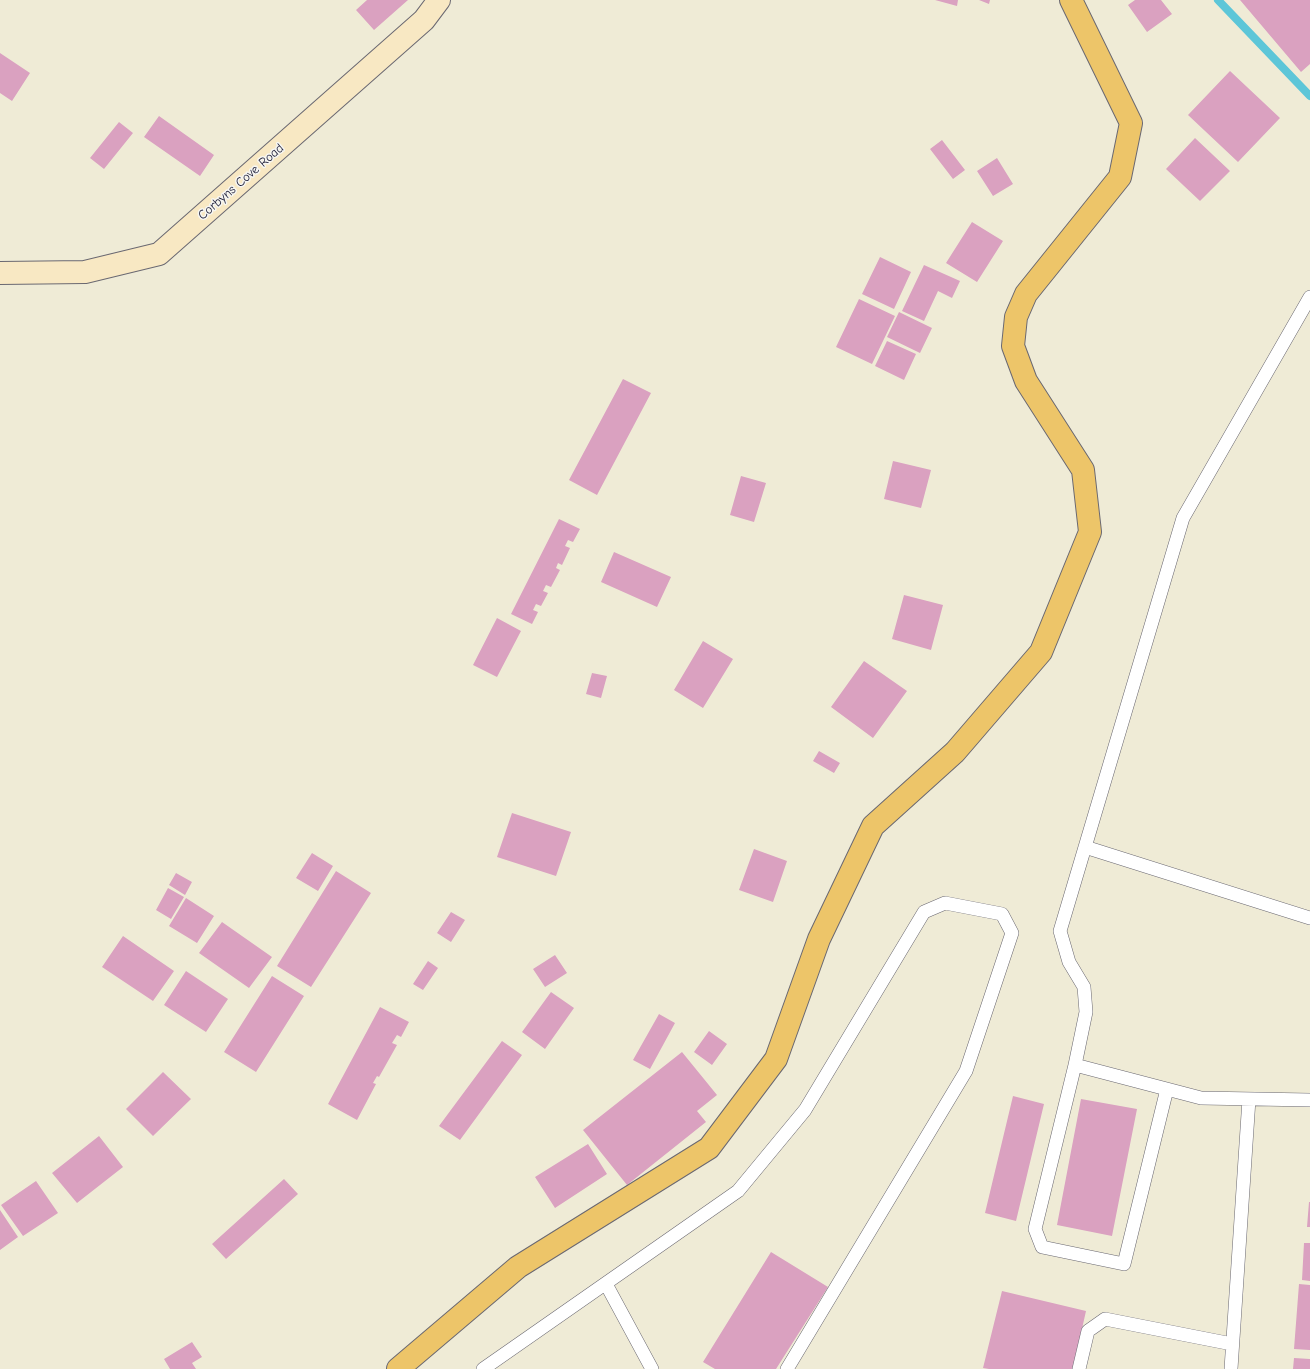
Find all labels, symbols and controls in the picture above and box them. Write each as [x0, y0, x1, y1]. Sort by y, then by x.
street label: Corbyns Cove Road [195, 141, 287, 223]

